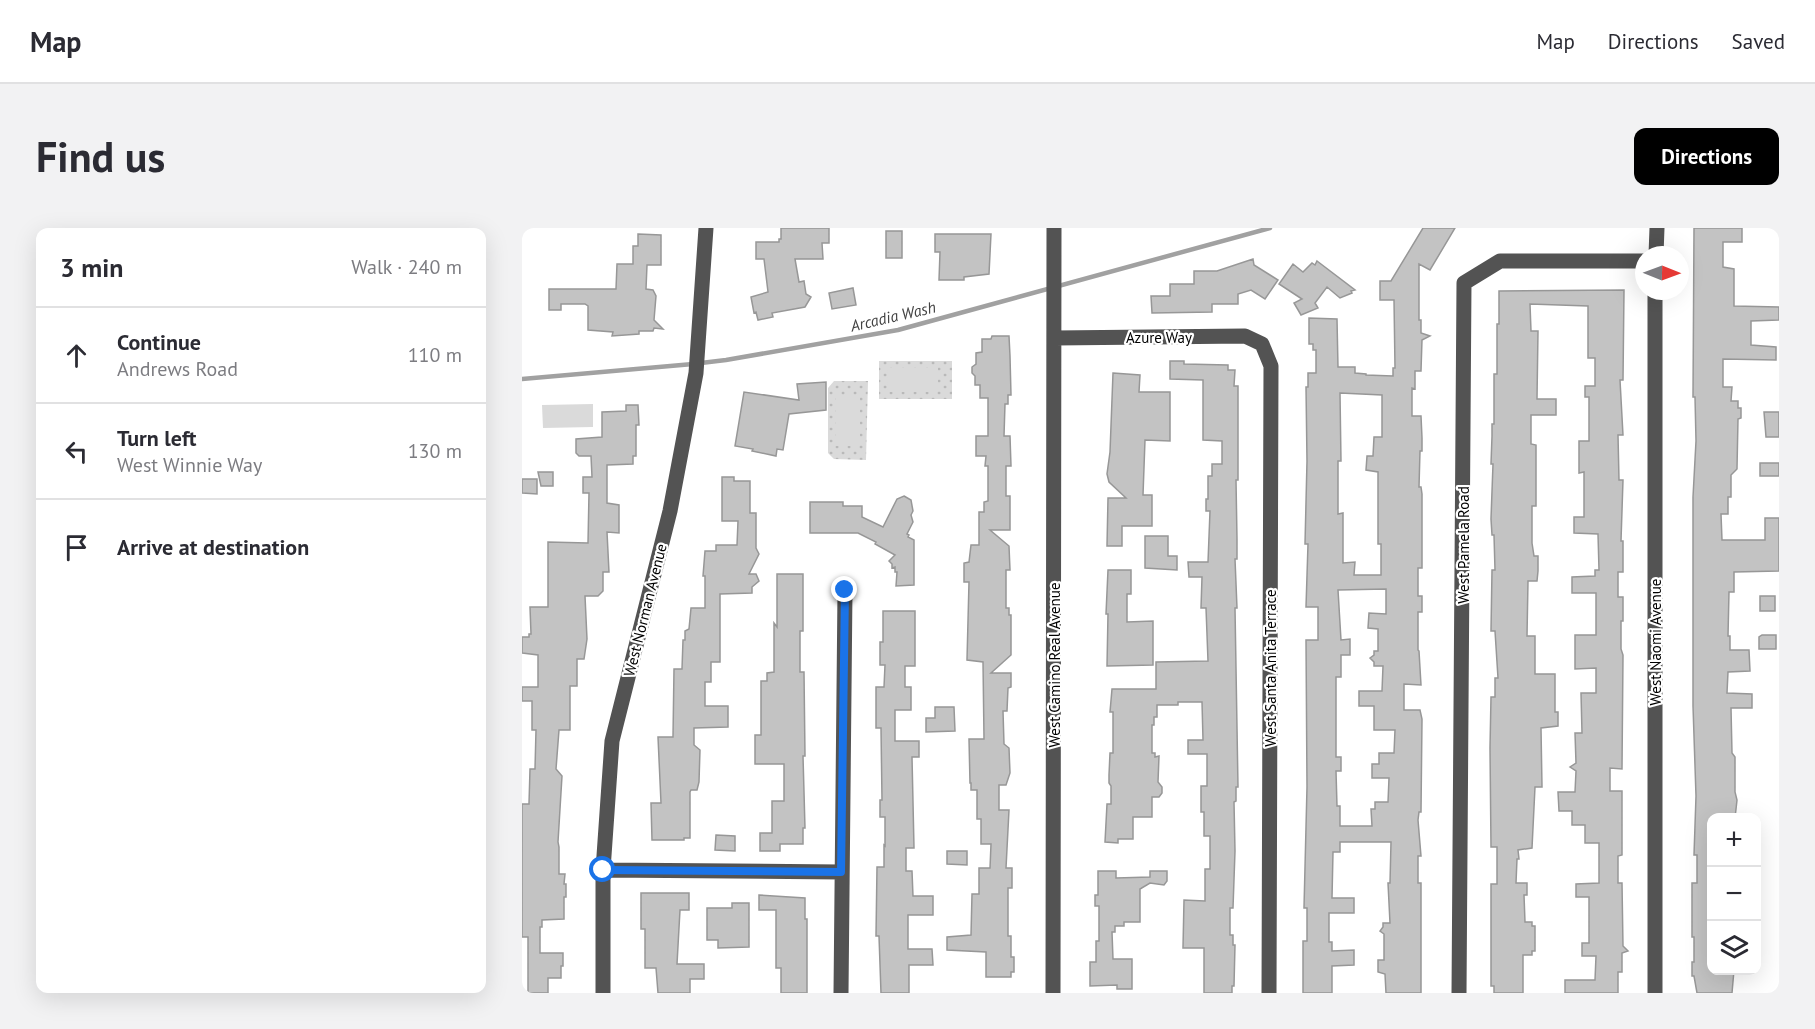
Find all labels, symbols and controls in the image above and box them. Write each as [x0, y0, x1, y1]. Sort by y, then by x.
text: Map [30, 23, 81, 60]
text: Map [1536, 28, 1575, 55]
text: Directions [1608, 28, 1699, 55]
text: Saved [1732, 28, 1785, 55]
button: Directions [1634, 128, 1779, 185]
text: Find us [36, 129, 165, 184]
north arrow [1635, 246, 1689, 300]
text: 3 min [60, 251, 123, 284]
text: Walk · 240 m [351, 254, 462, 280]
water label: Arcadia Wash [847, 296, 938, 336]
text: Continue [117, 328, 201, 356]
street label: Azure Way [1126, 328, 1192, 347]
icon: ahead [60, 339, 93, 372]
text: 110 m [408, 342, 462, 368]
text: Andrews Road [117, 356, 238, 382]
text: Turn left [117, 424, 197, 452]
icon: left [60, 435, 93, 468]
text: 130 m [408, 438, 462, 464]
text: West Winnie Way [117, 452, 262, 478]
street label: West Pamela Road [1454, 486, 1473, 604]
icon: arrive [60, 531, 93, 564]
text: Arrive at destination [117, 533, 309, 561]
street label: West Norman Avenue [619, 542, 671, 678]
route end [831, 576, 857, 602]
street label: West Naomi Avenue [1646, 579, 1665, 705]
street label: West Camino Real Avenue [1045, 582, 1064, 748]
street label: West Santa Anita Terrace [1261, 589, 1280, 747]
map controls [1707, 813, 1761, 975]
button: + [1707, 813, 1761, 867]
route start [589, 856, 615, 882]
button: − [1707, 867, 1761, 921]
button: layers [1707, 921, 1761, 975]

